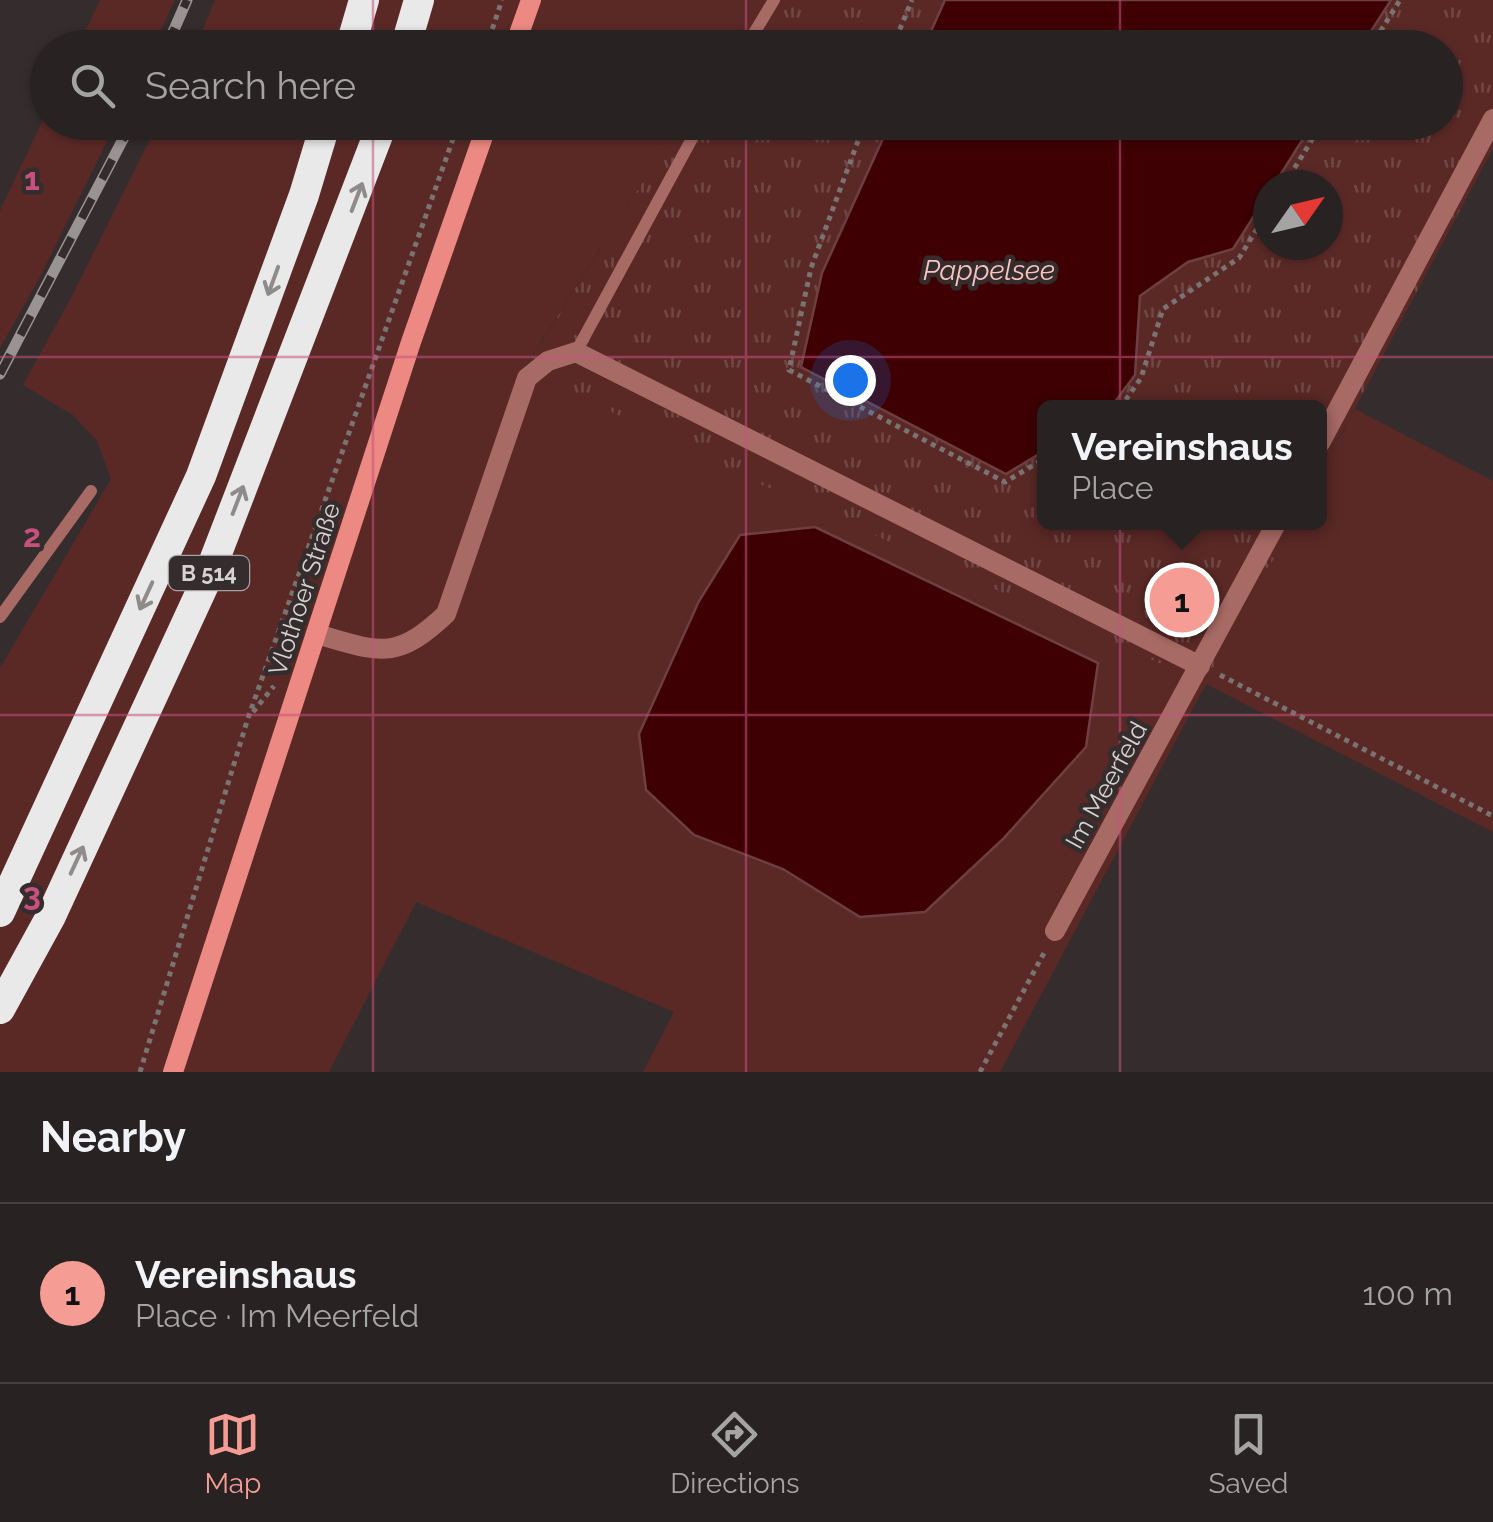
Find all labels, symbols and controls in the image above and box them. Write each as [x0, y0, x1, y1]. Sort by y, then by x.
search box [30, 30, 1463, 140]
icon: search [65, 58, 120, 113]
text: Search here [145, 63, 356, 108]
text: 1 [24, 160, 40, 197]
north arrow [1253, 170, 1343, 260]
one-way arrow [349, 183, 367, 213]
water label: Pappelsee [923, 254, 1055, 287]
one-way arrow [262, 265, 280, 296]
your location [825, 355, 876, 406]
popup [1037, 400, 1327, 530]
text: Vereinshaus [1071, 424, 1293, 469]
text: Place [1071, 469, 1153, 506]
one-way arrow [230, 485, 248, 516]
street label: Vlothoer Straße [262, 499, 346, 679]
text: 2 [23, 517, 41, 554]
road number: B 514 [169, 556, 249, 590]
pin: 1 [1150, 562, 1214, 638]
one-way arrow [135, 580, 154, 610]
street label: Im Meerfeld [1059, 716, 1153, 854]
one-way arrow [68, 846, 87, 876]
text: 3 [23, 875, 41, 912]
text: Nearby [40, 1113, 186, 1162]
text: Vereinshaus [135, 1252, 357, 1297]
text: 1 [65, 1275, 80, 1312]
text: 100 m [1363, 1275, 1453, 1312]
text: Place · Im Meerfeld [135, 1297, 419, 1334]
tab: Map [204, 1407, 261, 1500]
tab: Directions [670, 1407, 800, 1500]
tab: Saved [1208, 1407, 1289, 1500]

